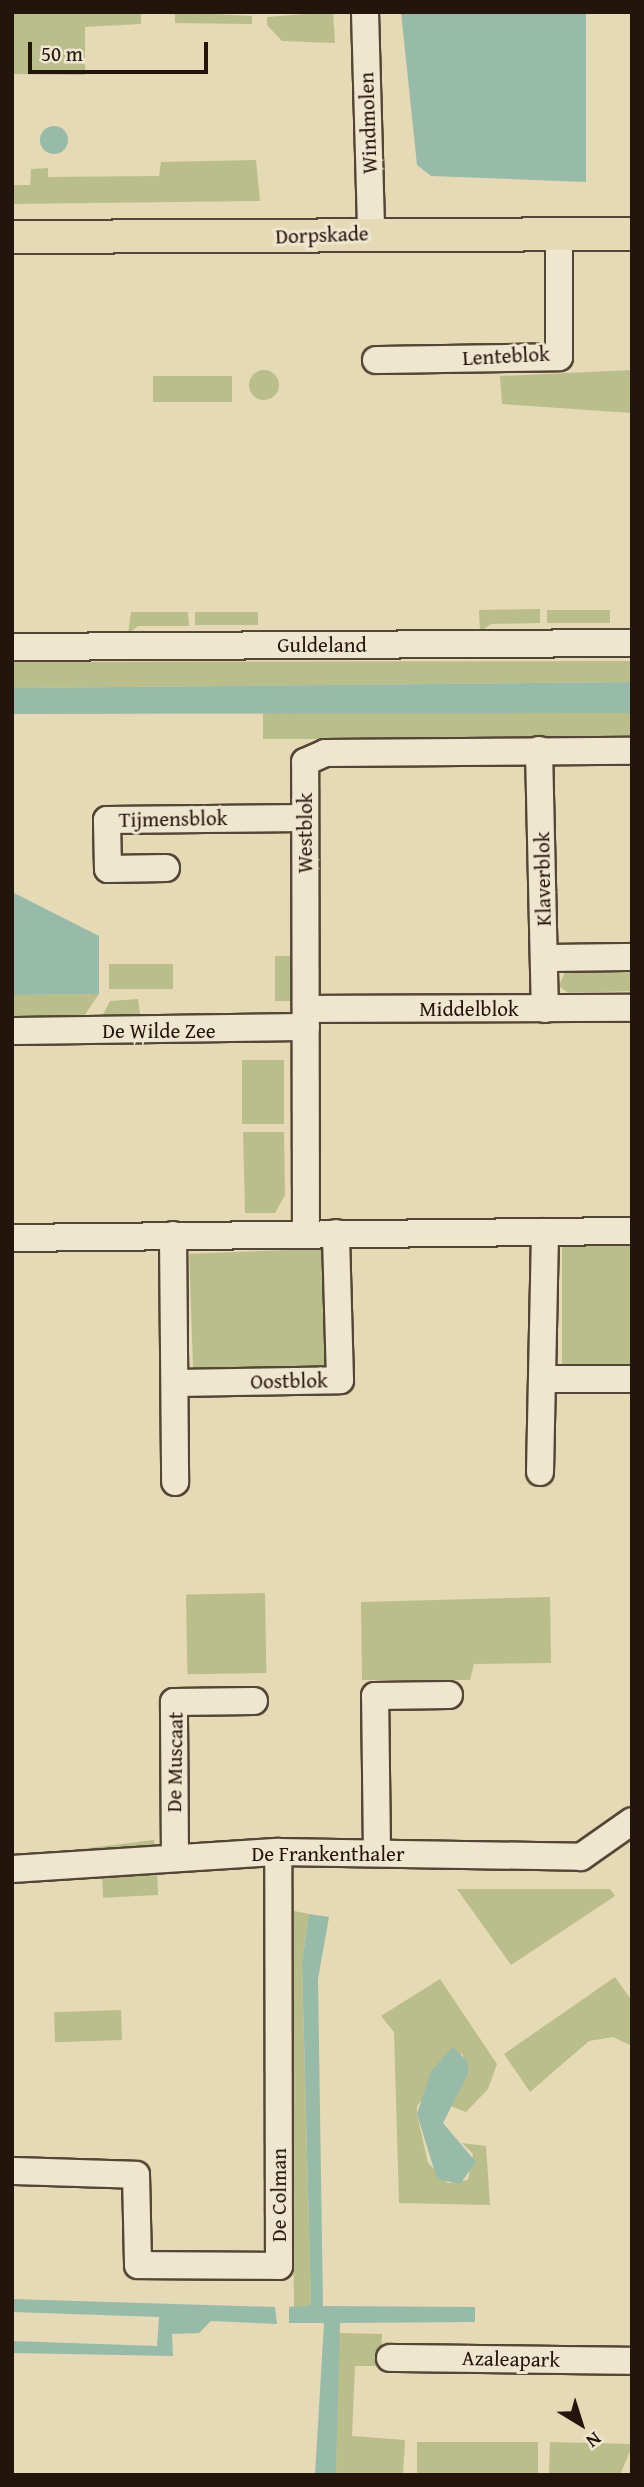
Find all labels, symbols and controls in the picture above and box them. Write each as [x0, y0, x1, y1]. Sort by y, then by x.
scale bar [32, 28, 212, 72]
text: 50 m [41, 38, 83, 69]
street label: Windmolen [354, 72, 382, 174]
street label: Dorpskade [275, 221, 369, 249]
street label: Lenteblok [462, 341, 550, 371]
street label: Guldeland [277, 632, 367, 658]
street label: Westblok [292, 793, 318, 873]
street label: Tijmensblok [118, 805, 228, 833]
street label: Klaverblok [530, 832, 556, 926]
street label: Middelblok [419, 996, 519, 1022]
street label: De Wilde Zee [102, 1018, 216, 1044]
street label: Oostblok [250, 1368, 328, 1394]
street label: De Muscaat [162, 1711, 188, 1813]
street label: De Frankenthaler [251, 1841, 405, 1867]
street label: De Colman [266, 2148, 292, 2242]
street label: Azaleapark [462, 2346, 560, 2372]
north arrow [546, 2389, 616, 2459]
text: N [580, 2426, 608, 2455]

